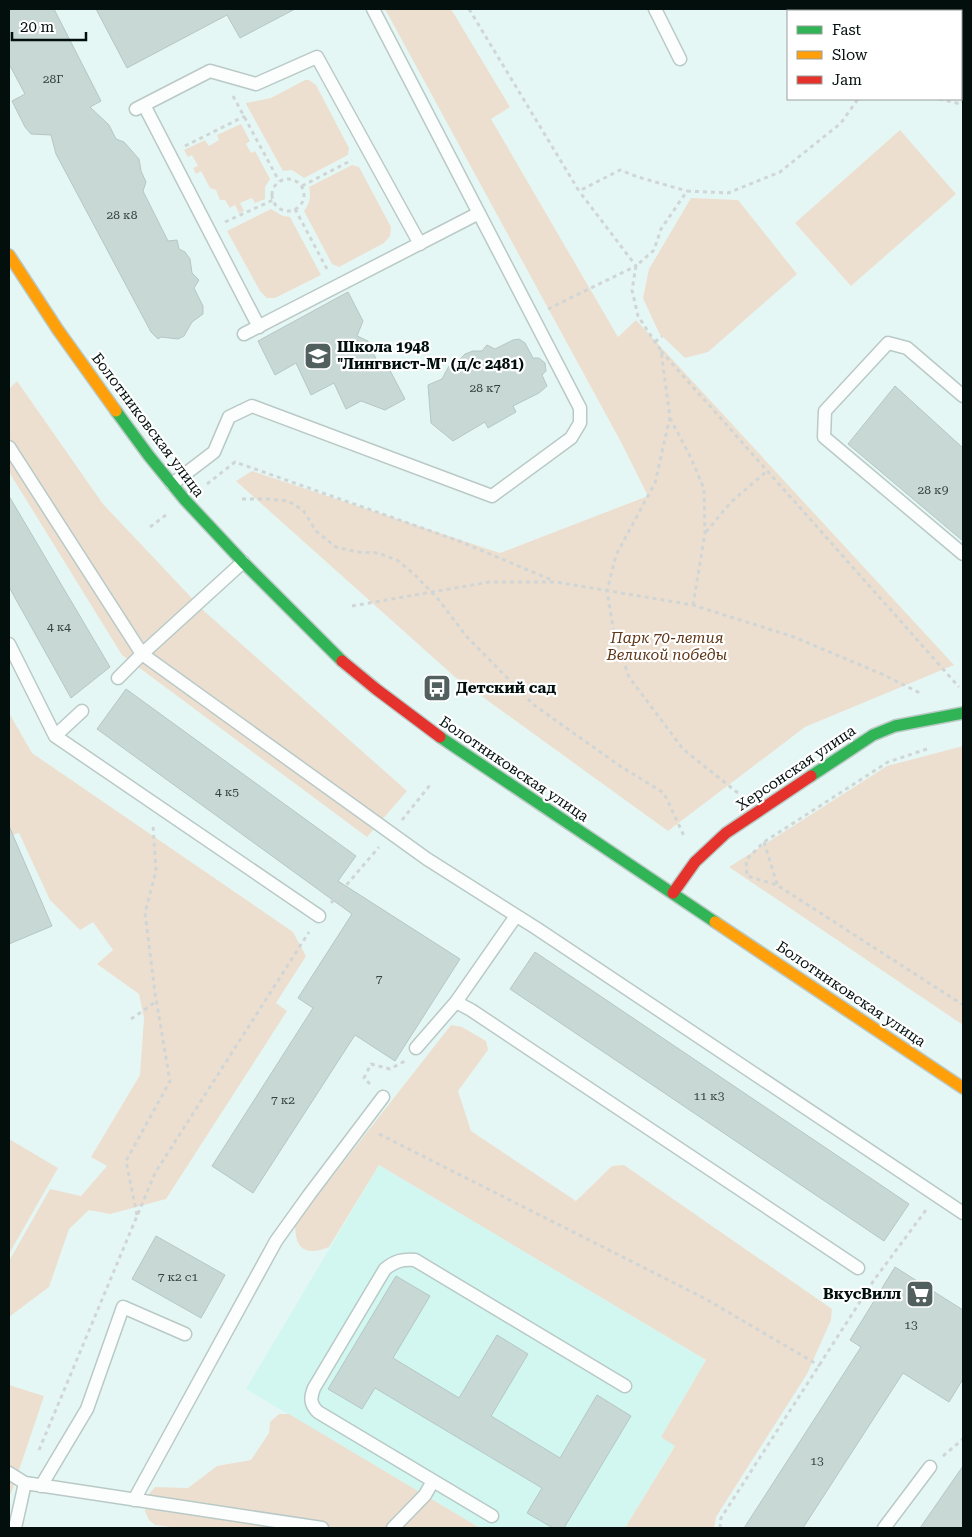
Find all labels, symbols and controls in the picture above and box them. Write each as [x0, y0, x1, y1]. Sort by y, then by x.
scale bar [12, 10, 86, 42]
legend [787, 10, 962, 100]
text: 20 m [20, 18, 55, 36]
text: Fast [832, 21, 862, 39]
text: Slow [832, 46, 868, 64]
text: Jam [832, 71, 862, 89]
house number: 28Г [43, 72, 63, 86]
house number: 28 к8 [107, 208, 138, 222]
place label: Школа 1948 "Лингвист-М" (д/с 2481) [337, 338, 524, 373]
school or university icon: Школа 1948 "Лингвист-М" (д/с 2481) [303, 341, 333, 371]
street label: Болотниковская улица [88, 349, 208, 501]
house number: 28 к7 [470, 381, 501, 395]
house number: 28 к9 [918, 483, 949, 497]
house number: 4 к4 [47, 620, 71, 634]
park label: Парк 70-летия Великой победы [606, 629, 728, 664]
bus stop icon: Детский сад [422, 673, 452, 703]
place label: Детский сад [456, 679, 556, 697]
street label: Болотниковская улица [436, 712, 592, 826]
street label: Херсонская улица [733, 721, 859, 815]
house number: 4 к5 [215, 785, 239, 799]
street label: Болотниковская улица [773, 937, 929, 1051]
house number: 7 [376, 972, 383, 986]
house number: 11 к3 [694, 1089, 725, 1103]
house number: 7 к2 [271, 1093, 295, 1107]
house number: 7 к2 с1 [158, 1270, 199, 1284]
supermarket icon: ВкусВилл [905, 1279, 935, 1309]
place label: ВкусВилл [823, 1285, 901, 1303]
house number: 13 [904, 1318, 918, 1332]
house number: 13 [810, 1454, 824, 1468]

